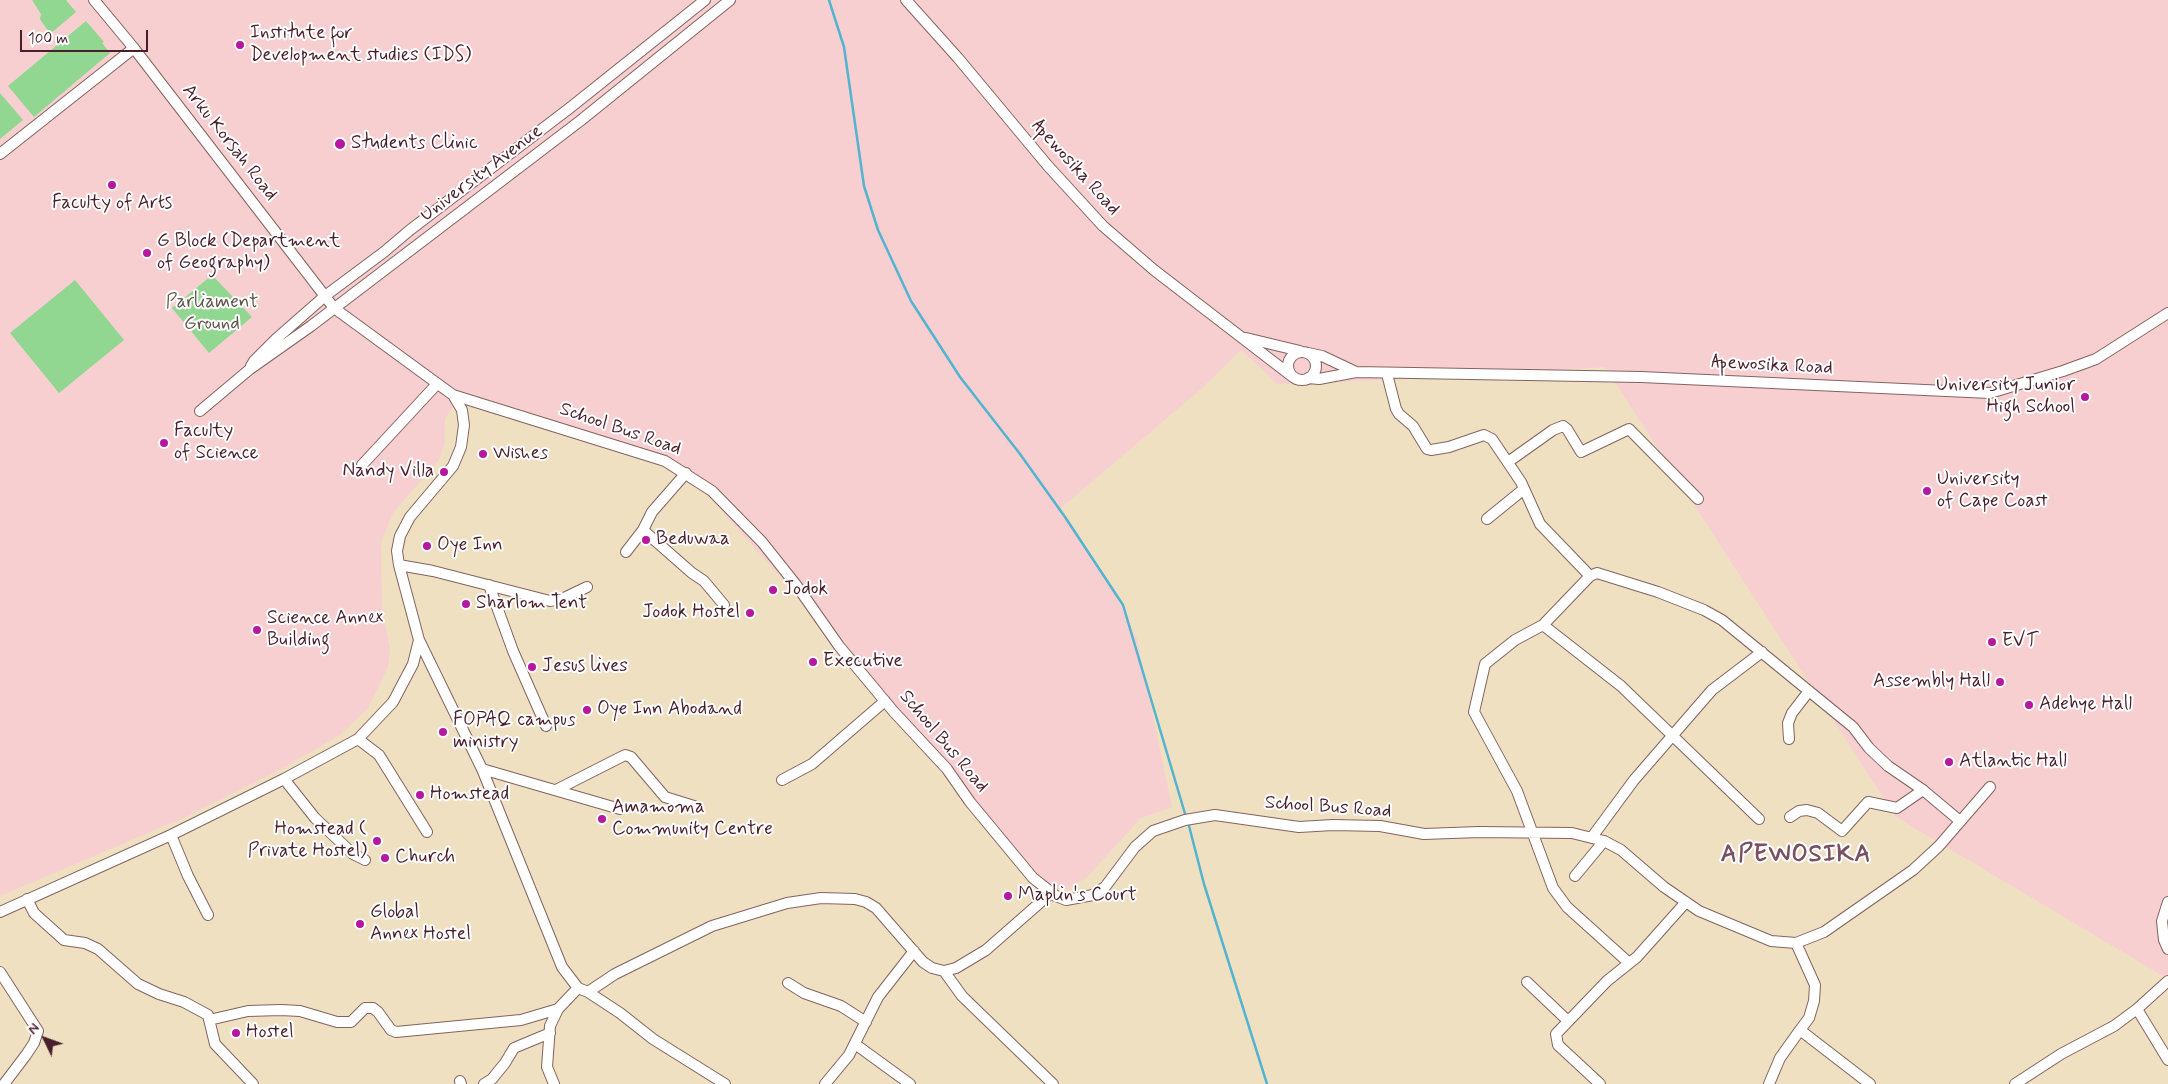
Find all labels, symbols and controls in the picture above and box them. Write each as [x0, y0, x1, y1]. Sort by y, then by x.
scale bar [22, 20, 150, 52]
place label: Institute for Development studies (IDS) [250, 23, 471, 67]
text: 100 m [28, 29, 68, 49]
marker: Institute for Development studies (IDS) [234, 39, 246, 51]
street label: Arku Korsah Road [176, 80, 282, 206]
street label: Apewosika Road [1026, 115, 1124, 221]
street label: University Avenue [416, 121, 548, 227]
place label: Students Clinic [351, 133, 478, 155]
marker: Students Clinic [333, 137, 347, 151]
marker: Faculty of Arts [106, 179, 118, 191]
place label: Faculty of Arts [52, 193, 172, 215]
place label: G Block (Department of Geography) [157, 231, 340, 275]
marker: G Block (Department of Geography) [141, 247, 153, 259]
park label: Parliament Ground [166, 292, 258, 336]
street label: Apewosika Road [1711, 351, 1833, 381]
place label: University Junior High School [1936, 375, 2075, 419]
marker: University Junior High School [2079, 391, 2091, 403]
street label: School Bus Road [556, 399, 684, 461]
place label: Faculty of Science [174, 421, 259, 465]
marker: Faculty of Science [158, 437, 170, 449]
place label: Wishes [493, 443, 548, 465]
marker: Wishes [477, 448, 489, 460]
place label: Nandy Villa [343, 461, 434, 483]
marker: Nandy Villa [438, 466, 450, 478]
place label: University of Cape Coast [1937, 469, 2048, 513]
marker: University of Cape Coast [1921, 485, 1933, 497]
place label: Beduwaa [656, 529, 730, 551]
marker: Beduwaa [640, 534, 652, 546]
place label: Oye Inn [437, 535, 503, 557]
marker: Oye Inn [421, 540, 433, 552]
place label: Jodok [783, 579, 828, 601]
marker: Jodok [767, 584, 779, 596]
place label: Sharlom Tent [476, 593, 587, 615]
marker: Sharlom Tent [460, 598, 472, 610]
place label: Jodok Hostel [642, 602, 740, 624]
marker: Jodok Hostel [744, 607, 756, 619]
place label: Science Annex Building [267, 608, 383, 652]
marker: Science Annex Building [251, 624, 263, 636]
place label: EVT [2002, 631, 2038, 653]
marker: EVT [1986, 636, 1998, 648]
place label: Executive [823, 651, 903, 673]
place label: Jesus lives [542, 656, 628, 678]
marker: Executive [807, 656, 819, 668]
marker: Jesus lives [526, 661, 538, 673]
place label: Assembly Hall [1873, 671, 1990, 693]
marker: Assembly Hall [1994, 676, 2006, 688]
street label: School Bus Road [893, 686, 993, 798]
place label: Adehye Hall [2039, 694, 2132, 716]
place label: Oye Inn Abodand [597, 699, 742, 721]
marker: Adehye Hall [2023, 699, 2035, 711]
marker: Oye Inn Abodand [581, 704, 593, 716]
place label: FOPAQ campus ministry [453, 710, 576, 754]
marker: FOPAQ campus ministry [437, 726, 449, 738]
place label: Atlantic Hall [1959, 751, 2067, 773]
marker: Atlantic Hall [1943, 756, 1955, 768]
place label: Homstead [430, 784, 509, 806]
marker: Homstead [414, 789, 426, 801]
street label: School Bus Road [1264, 792, 1392, 824]
place label: Amamoma Community Centre [612, 797, 773, 841]
marker: Amamoma Community Centre [596, 813, 608, 825]
place label: Homstead ( Private Hostel) [248, 819, 367, 863]
marker: Homstead ( Private Hostel) [371, 835, 383, 847]
district label: APEWOSIKA [1720, 842, 1872, 870]
place label: Church [395, 847, 455, 869]
marker: Church [379, 852, 391, 864]
place label: Maplin's Court [1018, 885, 1137, 907]
marker: Maplin's Court [1002, 890, 1014, 902]
place label: Global Annex Hostel [370, 902, 471, 946]
marker: Global Annex Hostel [354, 918, 366, 930]
north arrow [20, 1014, 70, 1064]
text: N [24, 1019, 44, 1038]
place label: Hostel [246, 1022, 294, 1044]
marker: Hostel [230, 1027, 242, 1039]

